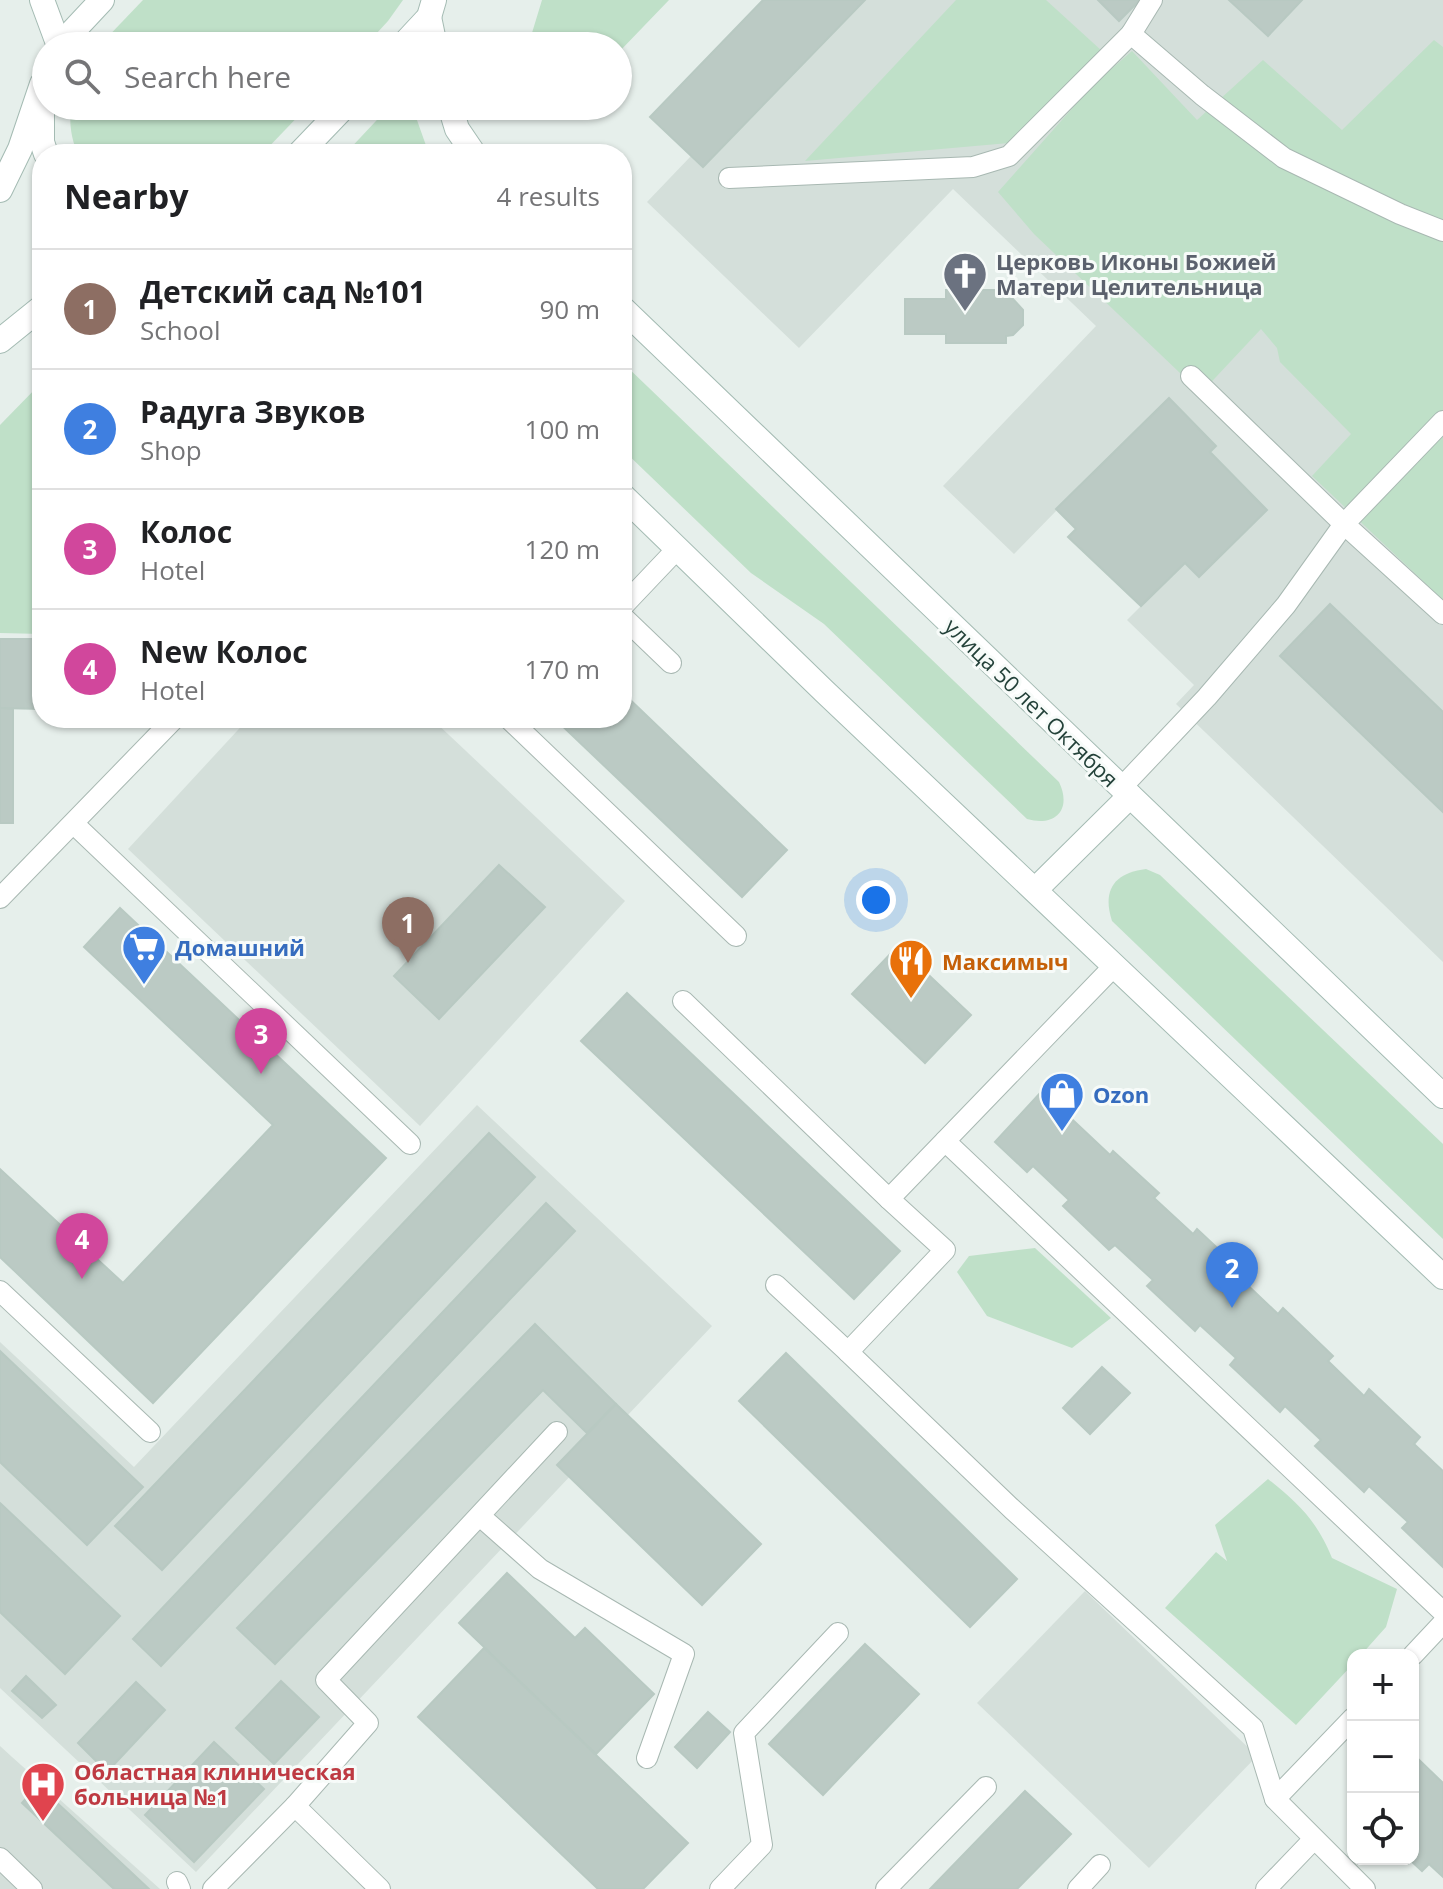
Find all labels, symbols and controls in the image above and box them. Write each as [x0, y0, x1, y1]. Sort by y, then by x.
search box [32, 32, 632, 120]
icon: search [60, 54, 104, 98]
text: Search here [124, 56, 291, 97]
text: Nearby [64, 173, 189, 219]
text: 4 results [497, 178, 600, 214]
place label: Церковь Иконы Божией Матери Целительница [996, 246, 1276, 301]
church icon: Церковь Иконы Божией Матери Целительница [941, 250, 989, 313]
text: Детский сад №101 [140, 271, 426, 312]
text: 1 [83, 291, 97, 327]
text: 90 m [539, 291, 600, 327]
text: School [140, 312, 221, 348]
text: Радуга Звуков [140, 391, 366, 432]
text: 2 [83, 411, 97, 447]
text: 100 m [525, 411, 600, 447]
text: Shop [140, 432, 202, 468]
text: Колос [140, 511, 232, 552]
text: 3 [83, 531, 97, 567]
text: 120 m [525, 531, 600, 567]
text: Hotel [140, 552, 205, 588]
street label: улица 50 лет Октября [939, 611, 1125, 793]
text: New Колос [140, 631, 308, 672]
text: 4 [83, 651, 97, 687]
text: 170 m [525, 651, 600, 687]
text: Hotel [140, 672, 205, 708]
your location [856, 880, 896, 920]
pin: 1 [382, 897, 434, 963]
supermarket icon: Домашний [120, 923, 168, 986]
place label: Домашний [175, 932, 305, 962]
restaurant icon: Максимыч [887, 937, 935, 1000]
place label: Максимыч [942, 946, 1069, 976]
pin: 3 [235, 1008, 287, 1074]
shop icon: Ozon [1038, 1070, 1086, 1133]
place label: Ozon [1093, 1079, 1149, 1109]
pin: 4 [56, 1213, 108, 1279]
pin: 2 [1206, 1242, 1258, 1308]
map controls [1347, 1649, 1419, 1865]
button: + [1347, 1649, 1419, 1721]
button: − [1347, 1721, 1419, 1793]
place label: Областная клиническая больница №1 [74, 1756, 356, 1811]
hospital icon: Областная клиническая больница №1 [19, 1760, 67, 1823]
button: locate [1347, 1793, 1419, 1865]

